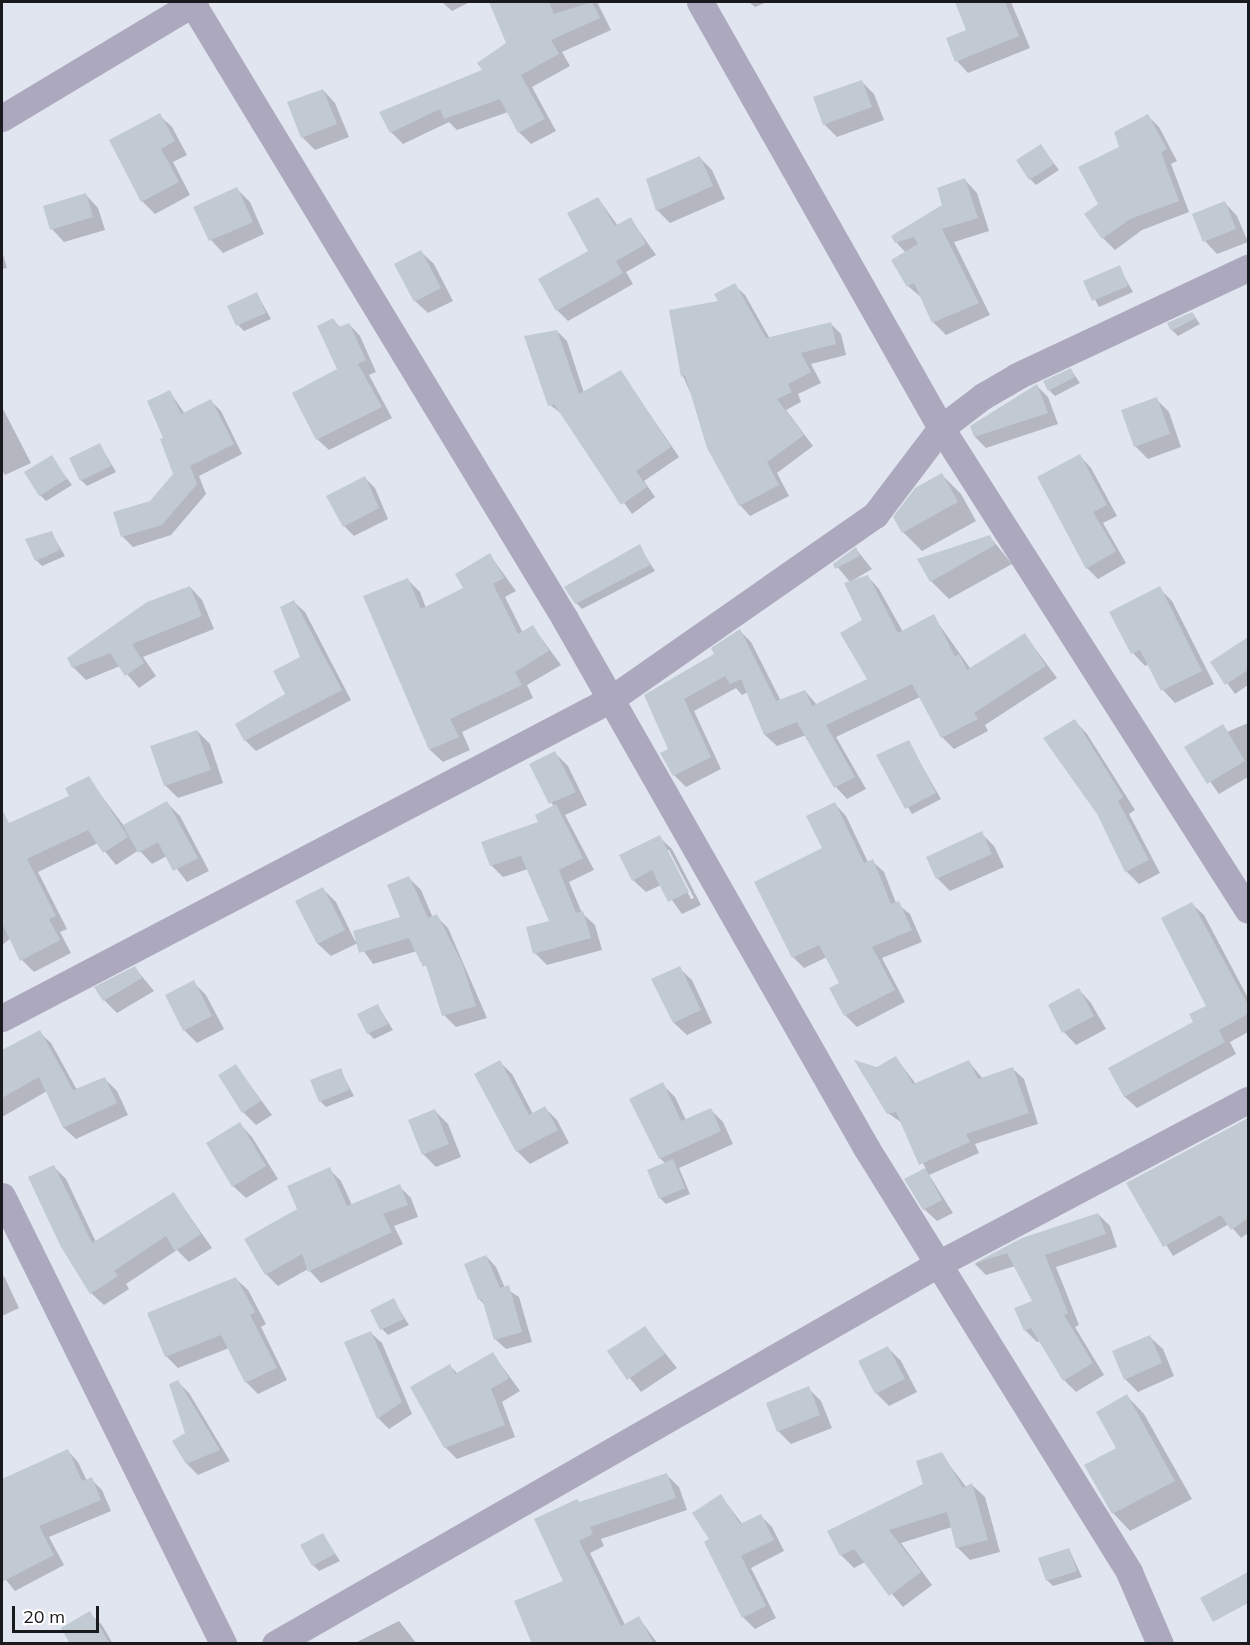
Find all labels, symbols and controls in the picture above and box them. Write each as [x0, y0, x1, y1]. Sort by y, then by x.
scale bar [15, 1594, 102, 1632]
text: 20 m [23, 1605, 65, 1628]

